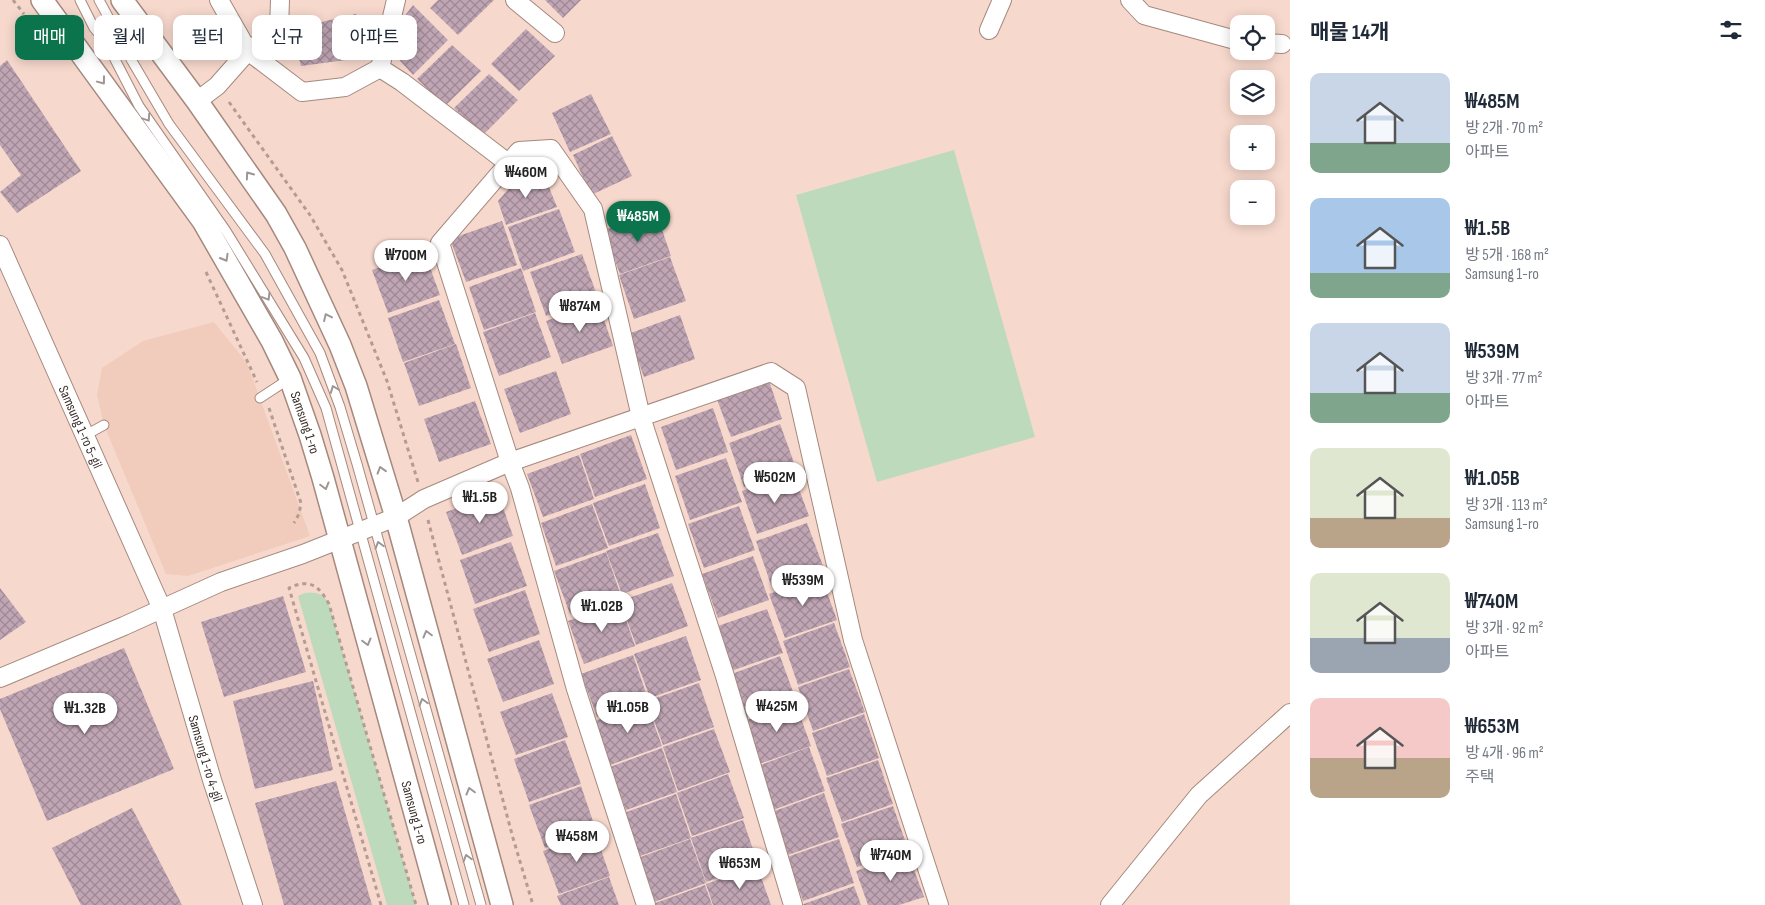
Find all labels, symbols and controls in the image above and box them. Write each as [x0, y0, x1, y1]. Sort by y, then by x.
chip: 매매 [15, 15, 84, 60]
chip: 월세 [94, 15, 163, 60]
chip: 필터 [173, 15, 242, 60]
chip: 신규 [252, 15, 322, 60]
chip: 아파트 [332, 15, 417, 60]
map controls [1230, 15, 1275, 225]
button: locate [1230, 15, 1275, 60]
icon: filters [1717, 16, 1745, 44]
text: 매물 14개 [1310, 20, 1389, 45]
button: layers [1230, 70, 1275, 115]
one-way arrow [96, 75, 105, 85]
text: ₩485M [1465, 89, 1520, 114]
icon: home [1350, 93, 1410, 153]
one-way arrow [141, 113, 151, 122]
text: 방 2개 · 70 m² [1465, 119, 1543, 138]
button: + [1230, 125, 1275, 170]
text: 아파트 [1465, 143, 1509, 162]
pin: ₩460M [491, 156, 561, 199]
text: ₩460M [505, 163, 547, 182]
one-way arrow [246, 171, 255, 181]
button: − [1230, 180, 1275, 225]
pin: ₩485M [603, 200, 673, 243]
text: ₩485M [617, 207, 659, 226]
text: ₩1.5B [1465, 216, 1510, 241]
icon: home [1350, 218, 1410, 278]
pin: ₩700M [371, 240, 441, 282]
text: ₩700M [385, 246, 427, 265]
text: 방 5개 · 168 m² [1465, 246, 1549, 265]
one-way arrow [218, 252, 228, 261]
text: Samsung 1-ro [1465, 265, 1539, 284]
pin: ₩874M [545, 290, 615, 333]
one-way arrow [260, 291, 270, 300]
text: ₩874M [560, 297, 600, 316]
one-way arrow [323, 313, 333, 322]
text: ₩539M [1465, 339, 1519, 364]
icon: home [1350, 343, 1410, 403]
text: 방 3개 · 77 m² [1465, 369, 1543, 388]
street label: Samsung 1-ro 5-gil [55, 383, 106, 471]
one-way arrow [330, 386, 340, 394]
street label: Samsung 1-ro [286, 389, 323, 456]
text: 아파트 [1465, 393, 1509, 412]
pin: ₩502M [740, 462, 810, 504]
text: ₩1.05B [1465, 466, 1520, 491]
one-way arrow [377, 467, 387, 475]
text: ₩502M [754, 468, 796, 487]
icon: home [1350, 468, 1410, 528]
one-way arrow [319, 481, 329, 489]
pin: ₩1.5B [445, 482, 515, 524]
text: ₩1.5B [463, 488, 497, 507]
text: 방 3개 · 113 m² [1465, 496, 1548, 515]
text: Samsung 1-ro [1465, 515, 1539, 534]
one-way arrow [375, 542, 385, 550]
pin: ₩539M [768, 564, 838, 607]
text: ₩539M [782, 571, 824, 590]
text: ₩740M [1465, 589, 1518, 614]
pin: ₩1.02B [561, 590, 643, 633]
icon: home [1350, 593, 1410, 653]
text: ₩1.02B [581, 597, 623, 616]
text: 방 3개 · 92 m² [1465, 619, 1543, 638]
one-way arrow [422, 630, 433, 638]
one-way arrow [361, 638, 372, 647]
text: 아파트 [1465, 643, 1509, 662]
pin: ₩425M [742, 690, 812, 733]
pin: ₩1.32B [44, 692, 126, 735]
pin: ₩1.05B [587, 692, 669, 734]
text: ₩425M [756, 697, 798, 716]
one-way arrow [419, 698, 429, 706]
text: ₩1.05B [607, 698, 649, 717]
text: ₩1.32B [64, 699, 106, 718]
street label: Samsung 1-ro 4-gil [185, 713, 226, 804]
text: ₩653M [1465, 714, 1519, 739]
icon: home [1350, 718, 1410, 778]
text: 방 4개 · 96 m² [1465, 744, 1544, 763]
text: 주택 [1465, 768, 1494, 787]
street label: Samsung 1-ro [397, 779, 431, 846]
one-way arrow [465, 786, 476, 795]
pin: ₩458M [542, 820, 612, 863]
text: ₩458M [556, 827, 598, 846]
pin: ₩740M [856, 840, 926, 882]
text: ₩740M [871, 846, 911, 865]
pin: ₩653M [705, 848, 775, 890]
one-way arrow [463, 854, 473, 863]
text: ₩653M [719, 854, 761, 873]

